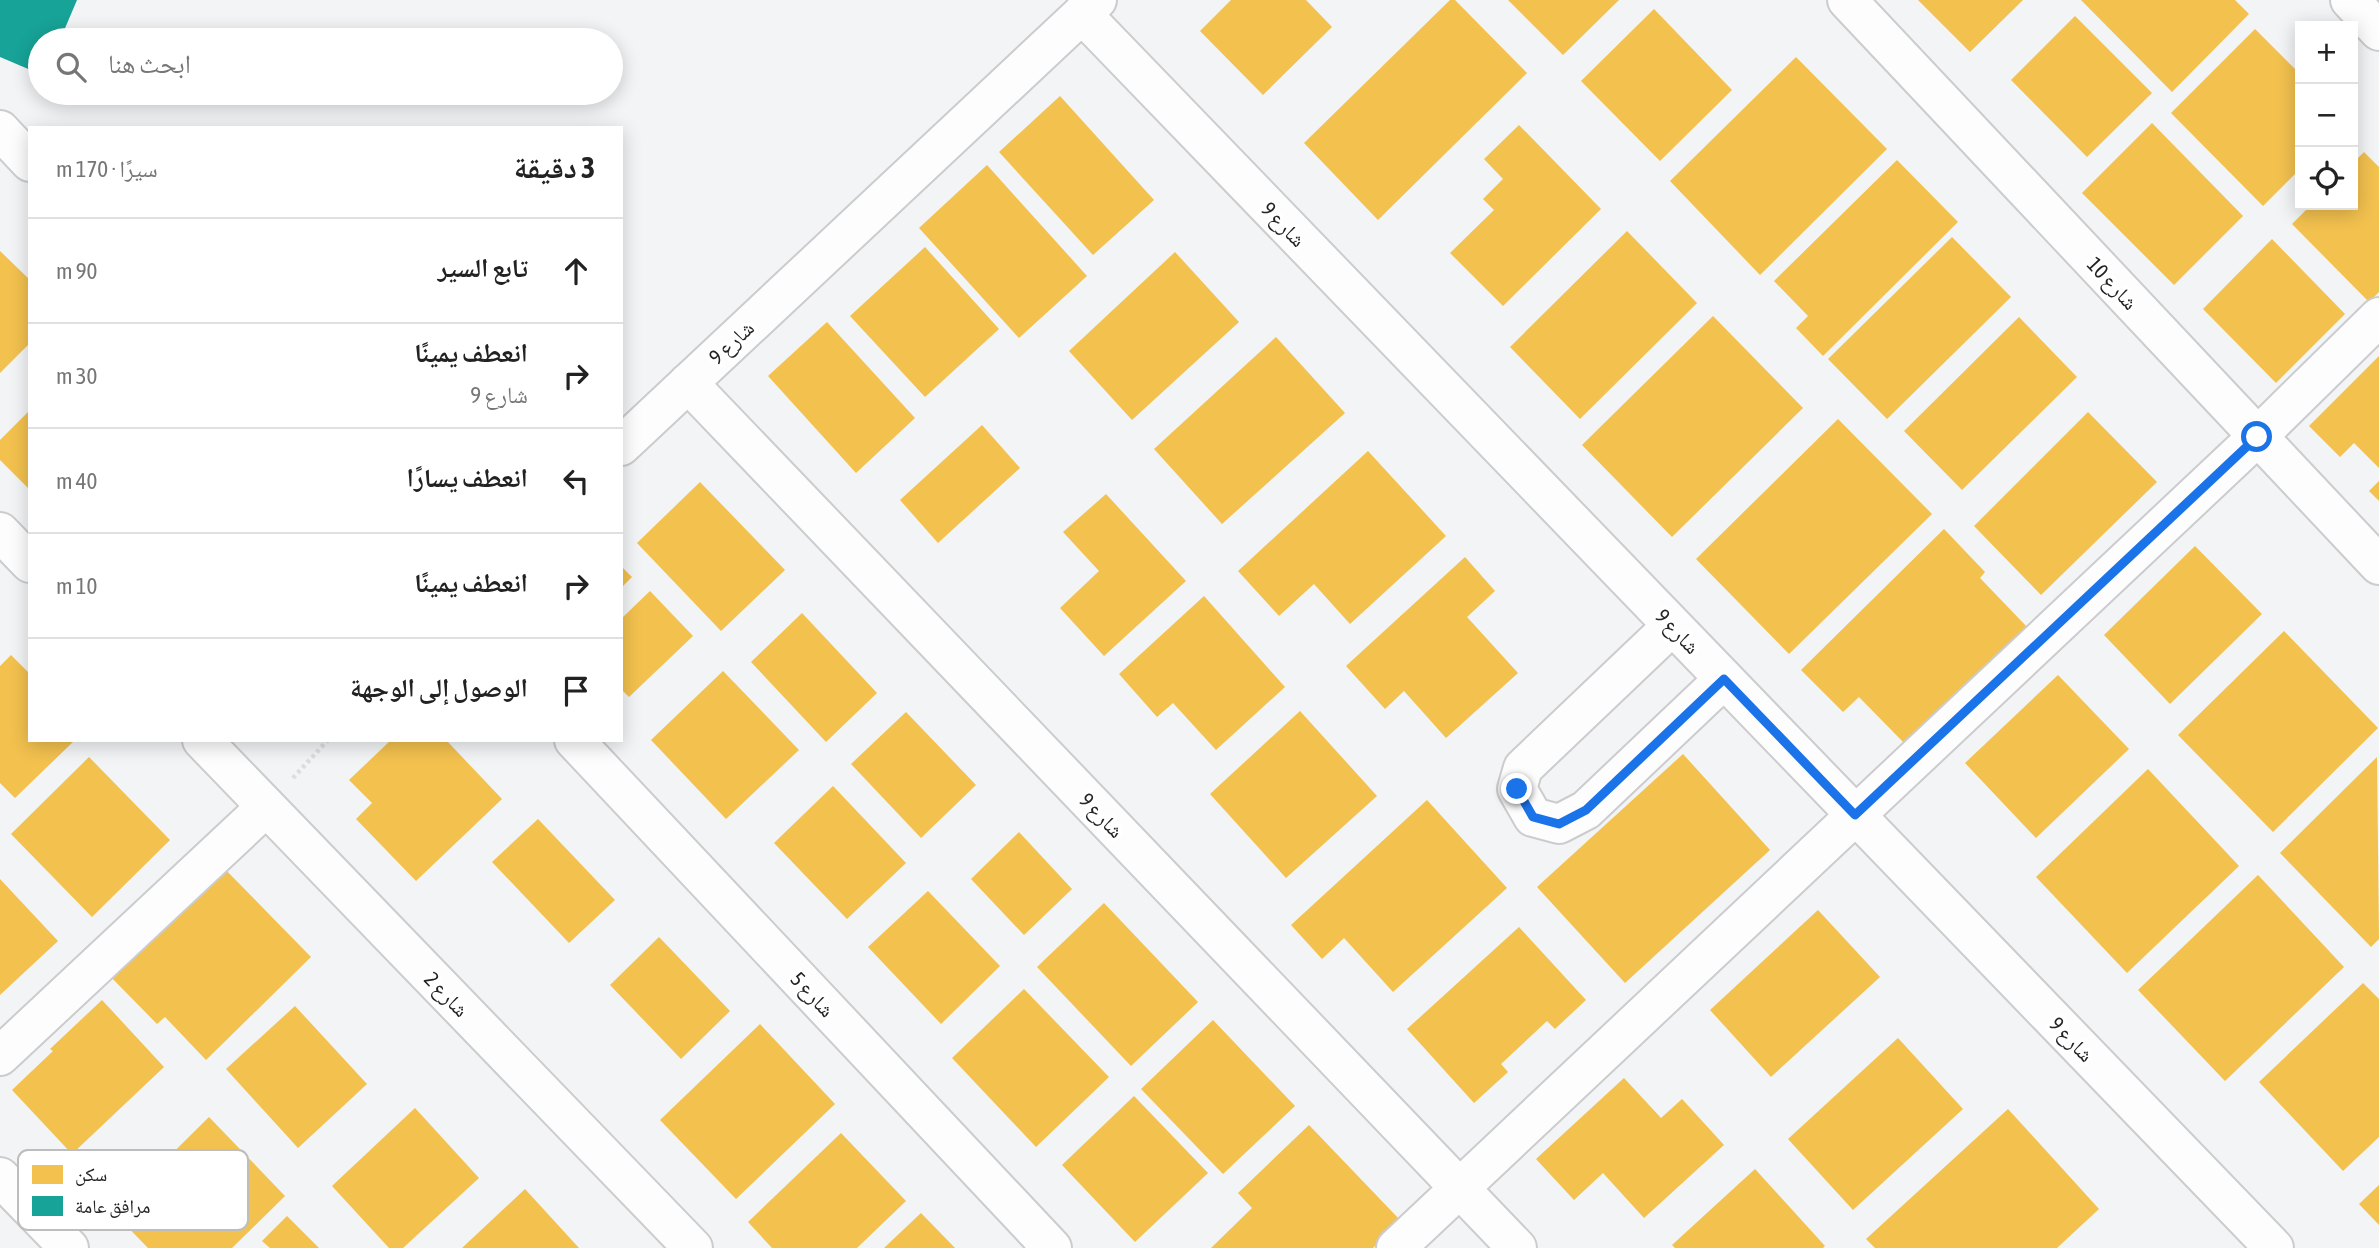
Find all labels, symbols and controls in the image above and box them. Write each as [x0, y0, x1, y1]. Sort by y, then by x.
map controls [2295, 21, 2358, 210]
button: + [2295, 21, 2358, 84]
search box [28, 28, 623, 105]
icon: search [52, 48, 90, 86]
text: ابحث هنا [108, 49, 191, 79]
button: − [2295, 84, 2358, 147]
button: locate [2295, 147, 2358, 210]
text: 3 دقيقة [514, 150, 595, 184]
text: سيرًا · 170 m [56, 156, 158, 182]
street label: شارع 9 [1256, 197, 1311, 253]
icon: ahead [557, 252, 595, 290]
street label: شارع 10 [2081, 252, 2143, 315]
text: تابع السير [438, 253, 528, 283]
text: 90 m [56, 258, 97, 284]
street label: شارع 9 [704, 315, 760, 370]
text: انعطف يمينًا [414, 338, 528, 368]
icon: right [557, 357, 595, 395]
text: 30 m [56, 363, 97, 389]
text: شارع 9 [470, 382, 528, 408]
route start [2241, 421, 2272, 452]
icon: left [557, 462, 595, 500]
text: انعطف يسارًا [407, 463, 528, 493]
text: 40 m [56, 468, 97, 494]
icon: right [557, 567, 595, 605]
text: انعطف يمينًا [414, 568, 528, 598]
text: 10 m [56, 573, 97, 599]
street label: شارع 9 [1650, 604, 1705, 660]
icon: arrive [557, 672, 595, 710]
text: الوصول إلى الوجهة [350, 673, 528, 703]
route end [1501, 773, 1532, 804]
street label: شارع 9 [1074, 788, 1129, 844]
street label: شارع 2 [419, 967, 474, 1023]
street label: شارع 5 [785, 967, 840, 1023]
street label: شارع 9 [2044, 1012, 2099, 1068]
legend [18, 1150, 248, 1230]
text: سكن [75, 1163, 107, 1186]
text: مرافق عامة [75, 1195, 150, 1218]

